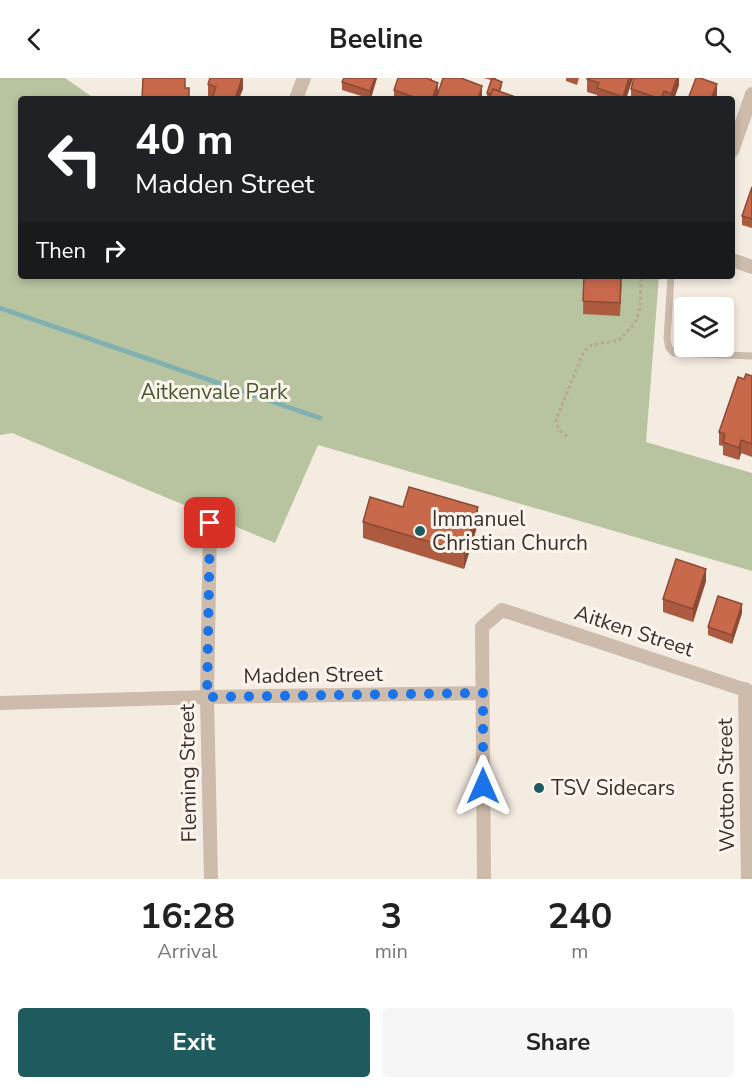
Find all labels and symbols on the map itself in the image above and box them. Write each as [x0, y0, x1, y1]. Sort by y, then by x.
park label: Aitkenvale Park [140, 378, 288, 406]
pin [184, 497, 235, 548]
place label: Immanuel Christian Church [432, 505, 588, 557]
marker: Immanuel Christian Church [413, 524, 427, 538]
street label: Aitken Street [571, 599, 698, 664]
street label: Madden Street [243, 660, 384, 690]
street label: Fleming Street [173, 703, 203, 843]
street label: Wotton Street [711, 717, 741, 852]
position arrow [451, 754, 515, 818]
place label: TSV Sidecars [551, 774, 675, 802]
marker: TSV Sidecars [532, 781, 546, 795]

